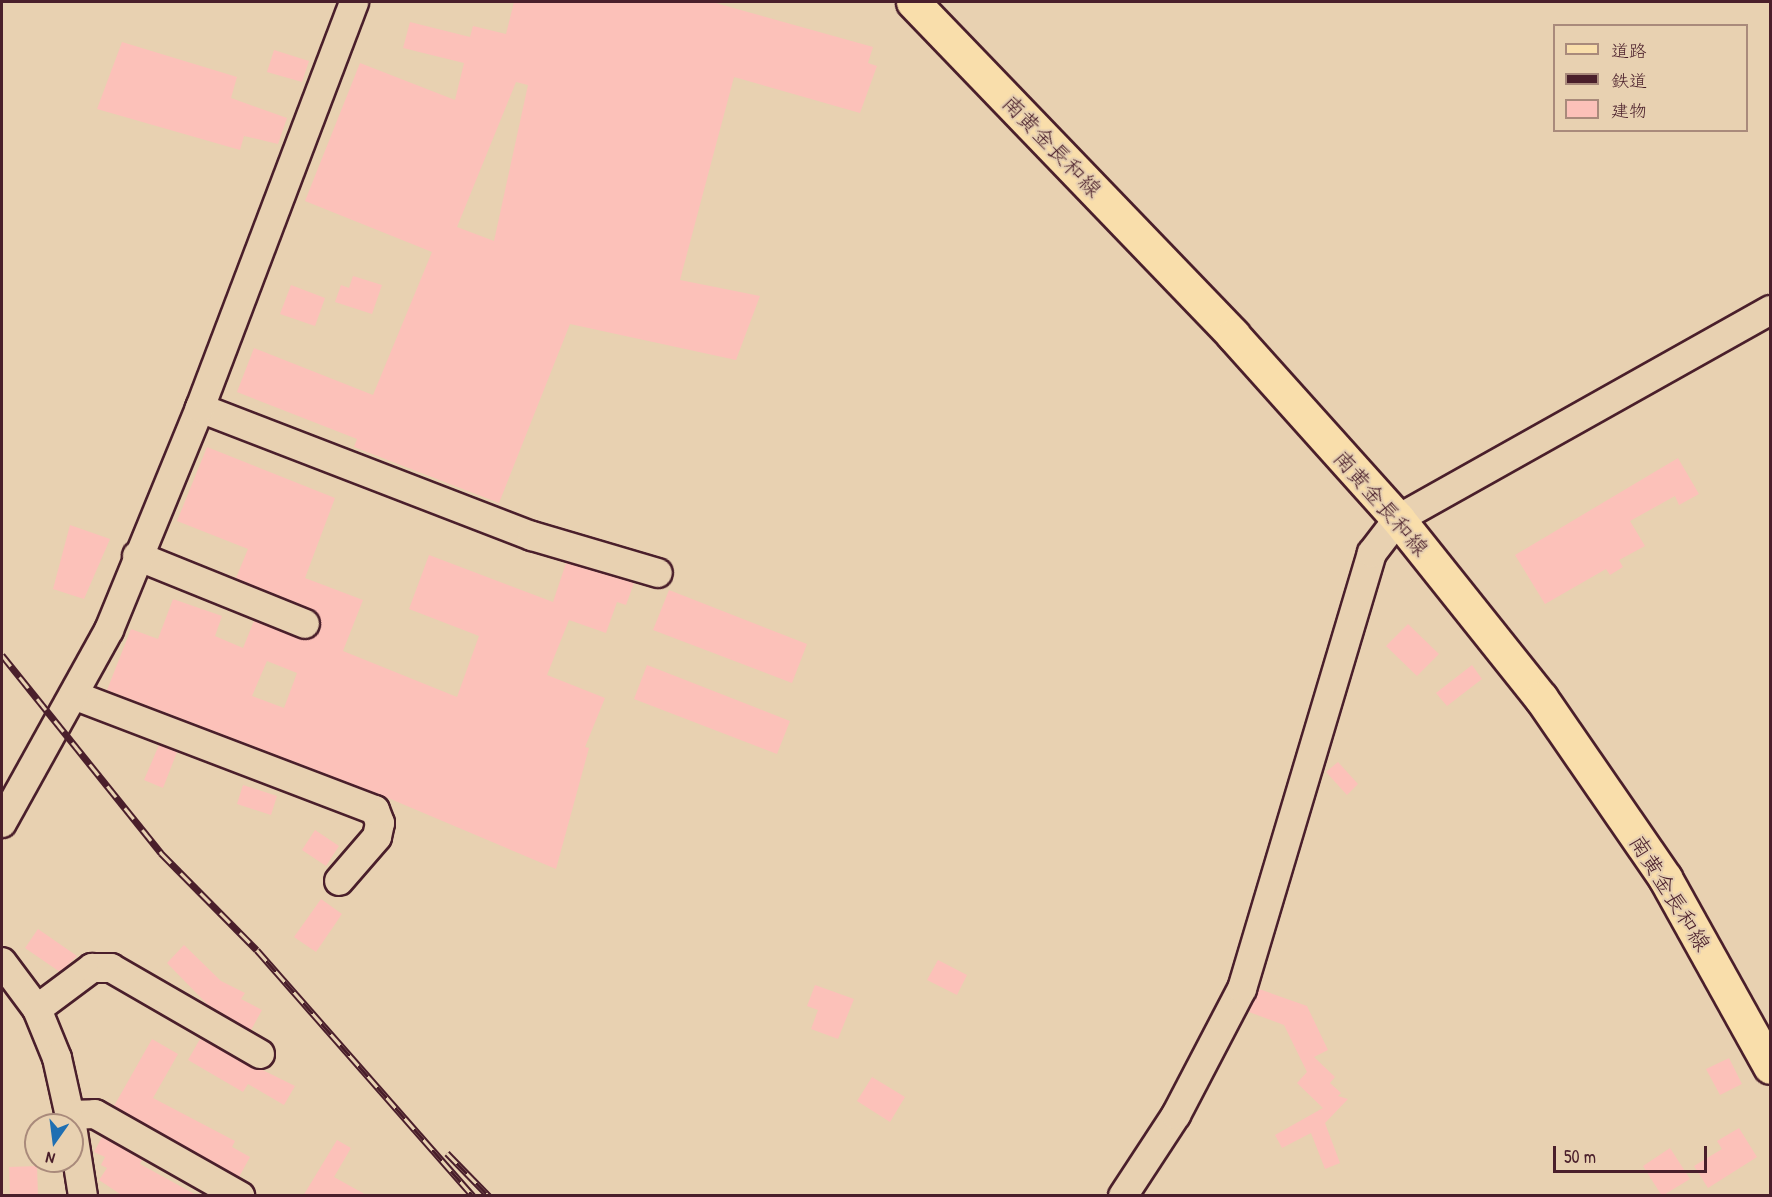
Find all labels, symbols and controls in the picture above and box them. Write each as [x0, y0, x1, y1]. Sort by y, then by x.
legend [1553, 24, 1748, 132]
text: 道路 [1611, 38, 1647, 63]
text: 鉄道 [1611, 68, 1647, 93]
street label: 南黄金長和線 [997, 89, 1107, 203]
text: 建物 [1611, 98, 1647, 123]
street label: 南黄金長和線 [1328, 445, 1434, 561]
street label: 南黄金長和線 [1624, 830, 1716, 956]
north arrow [24, 1113, 84, 1173]
scale bar [1556, 1134, 1710, 1172]
text: 50 m [1564, 1144, 1596, 1169]
text: N [43, 1147, 57, 1170]

